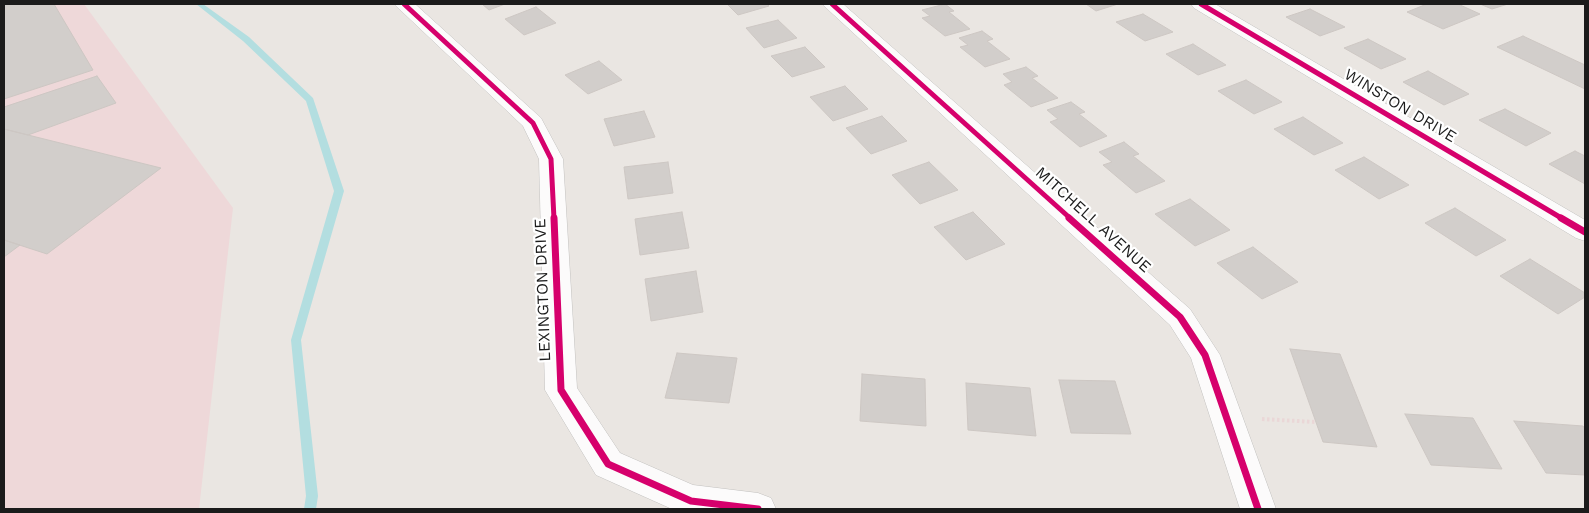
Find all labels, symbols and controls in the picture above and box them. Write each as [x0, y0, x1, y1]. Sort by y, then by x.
street label: WINSTON DRIVE [1340, 65, 1460, 147]
street label: MITCHELL AVENUE [1031, 163, 1155, 277]
street label: LEXINGTON DRIVE [531, 218, 555, 362]

